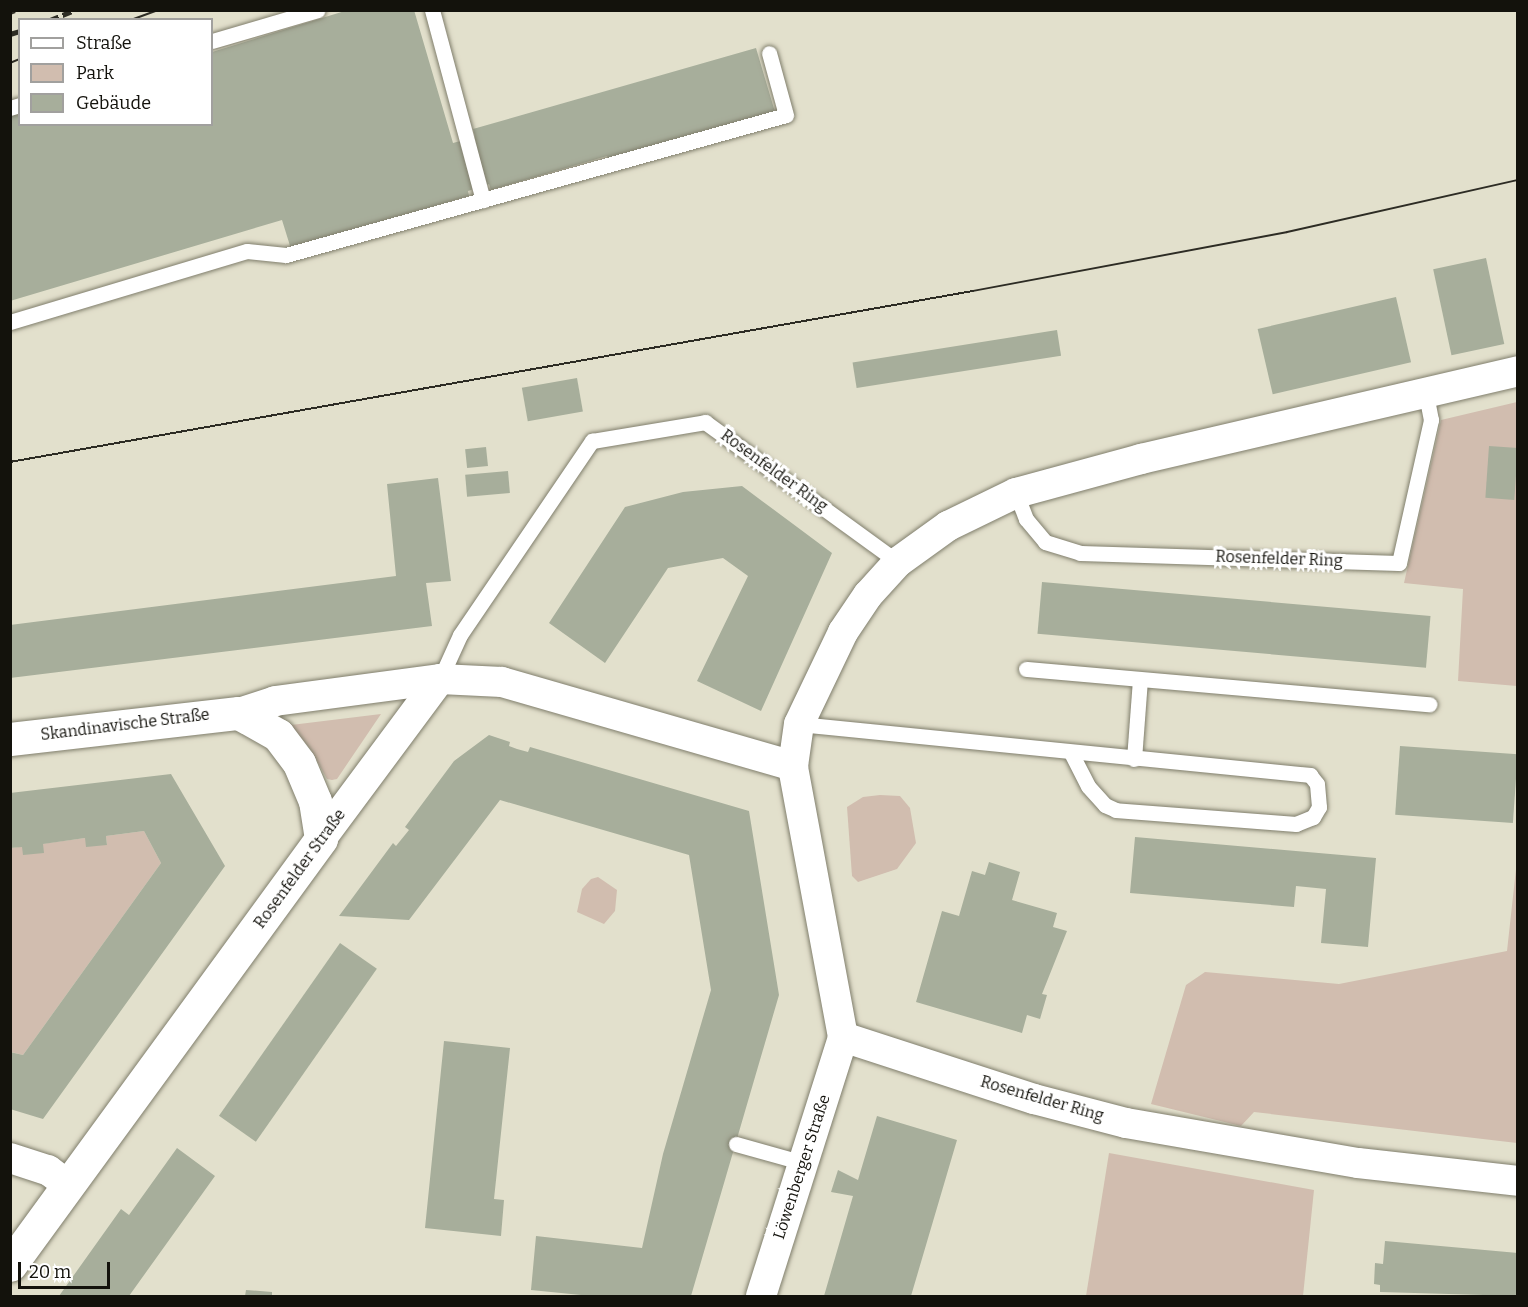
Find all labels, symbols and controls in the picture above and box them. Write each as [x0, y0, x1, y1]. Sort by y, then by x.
legend [18, 18, 213, 126]
text: Straße [76, 32, 132, 54]
text: Park [76, 62, 114, 84]
text: Gebäude [76, 92, 151, 114]
street label: Rosenfelder Ring [717, 426, 831, 516]
street label: Rosenfelder Ring [1215, 547, 1343, 571]
street label: Skandinavische Straße [40, 705, 210, 745]
street label: Rosenfelder Straße [250, 806, 350, 932]
street label: Rosenfelder Ring [978, 1072, 1106, 1126]
street label: Löwenberger Straße [770, 1092, 834, 1242]
scale bar [21, 1250, 112, 1288]
text: 20 m [29, 1261, 71, 1283]

